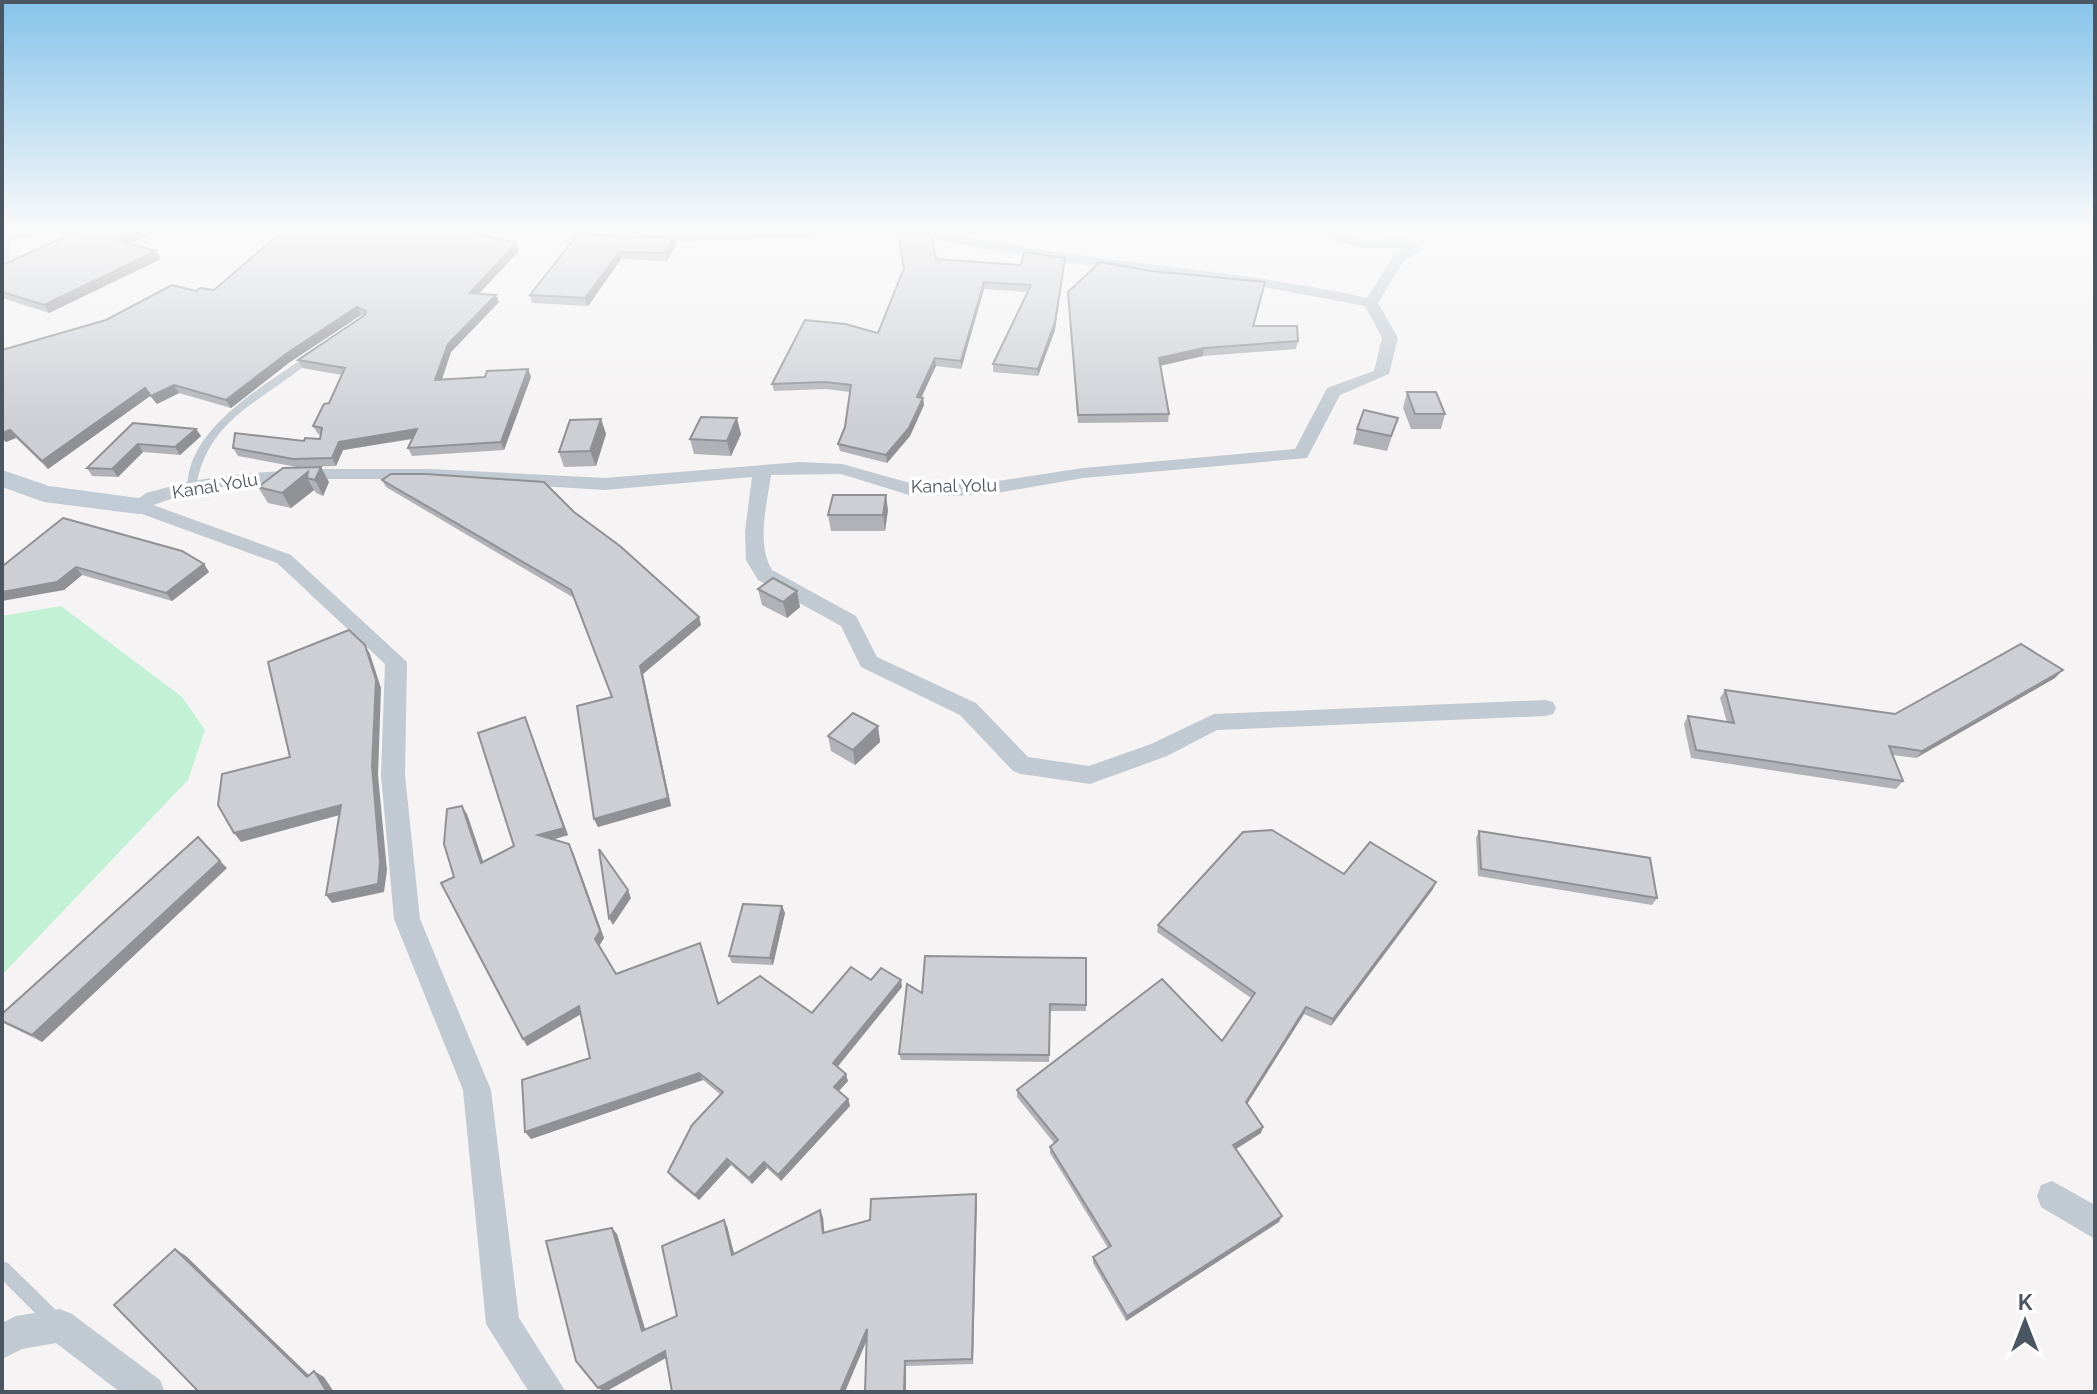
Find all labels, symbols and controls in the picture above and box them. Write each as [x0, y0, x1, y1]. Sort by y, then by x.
street label: Kanal Yolu [171, 468, 259, 503]
street label: Kanal Yolu [911, 474, 997, 497]
north arrow [1985, 1282, 2065, 1362]
text: K [2018, 1289, 2033, 1315]

